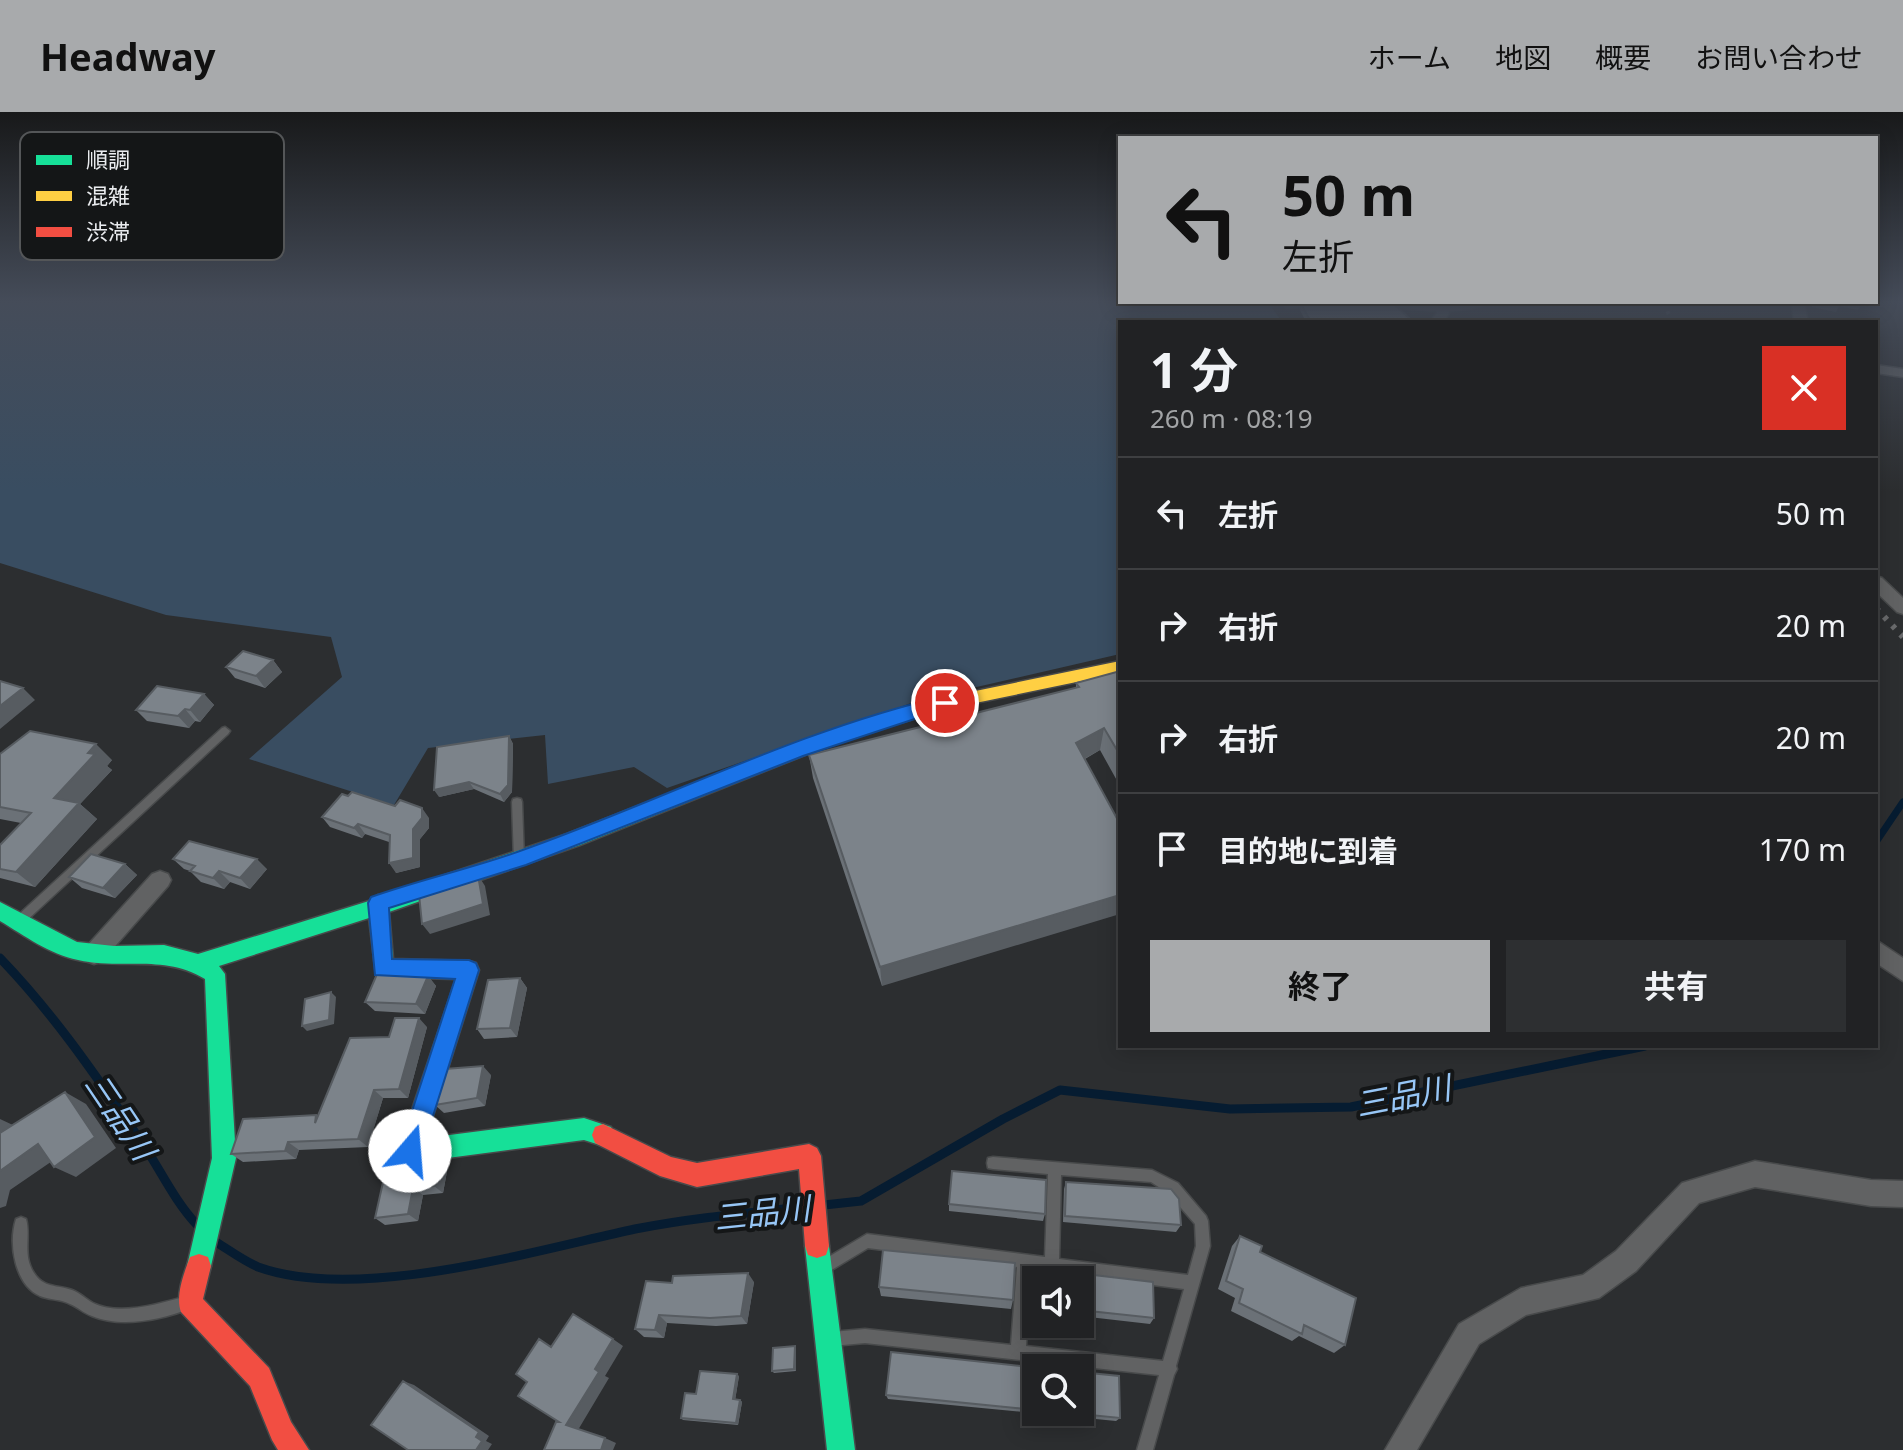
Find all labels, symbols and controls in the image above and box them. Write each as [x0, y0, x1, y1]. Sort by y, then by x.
text: Headway [40, 30, 216, 82]
text: ホーム [1368, 38, 1451, 76]
text: 地図 [1495, 38, 1551, 76]
text: 概要 [1595, 38, 1651, 76]
text: お問い合わせ [1695, 38, 1863, 76]
legend [20, 132, 284, 260]
text: 順調 [86, 144, 130, 174]
text: 50 m [1282, 156, 1415, 232]
icon: left [1150, 168, 1254, 272]
text: 混雑 [86, 180, 130, 210]
text: 渋滞 [86, 216, 130, 246]
text: 左折 [1282, 232, 1354, 281]
text: 1 分 [1150, 337, 1238, 402]
button: close [1762, 346, 1846, 430]
text: 260 m · 08:19 [1150, 400, 1313, 436]
icon: left [1150, 491, 1194, 535]
text: 50 m [1776, 493, 1846, 534]
text: 左折 [1218, 494, 1278, 535]
icon: right [1150, 603, 1194, 647]
text: 20 m [1776, 605, 1846, 646]
text: 右折 [1218, 606, 1278, 647]
pin [911, 669, 979, 737]
icon: arrive [923, 681, 967, 725]
icon: right [1150, 715, 1194, 759]
text: 20 m [1776, 717, 1846, 758]
text: 右折 [1218, 718, 1278, 759]
icon: arrive [1150, 827, 1194, 871]
text: 170 m [1759, 829, 1846, 870]
text: 目的地に到着 [1218, 830, 1398, 871]
button: 終了 [1150, 940, 1490, 1032]
button: 共有 [1506, 940, 1846, 1032]
water label: 三品川 [76, 1064, 167, 1170]
water label: 三品川 [1352, 1064, 1457, 1125]
position arrow [368, 1109, 452, 1193]
water label: 三品川 [712, 1185, 815, 1238]
map controls [1022, 1266, 1094, 1426]
button: sound [1022, 1266, 1094, 1338]
button: search [1022, 1354, 1094, 1426]

